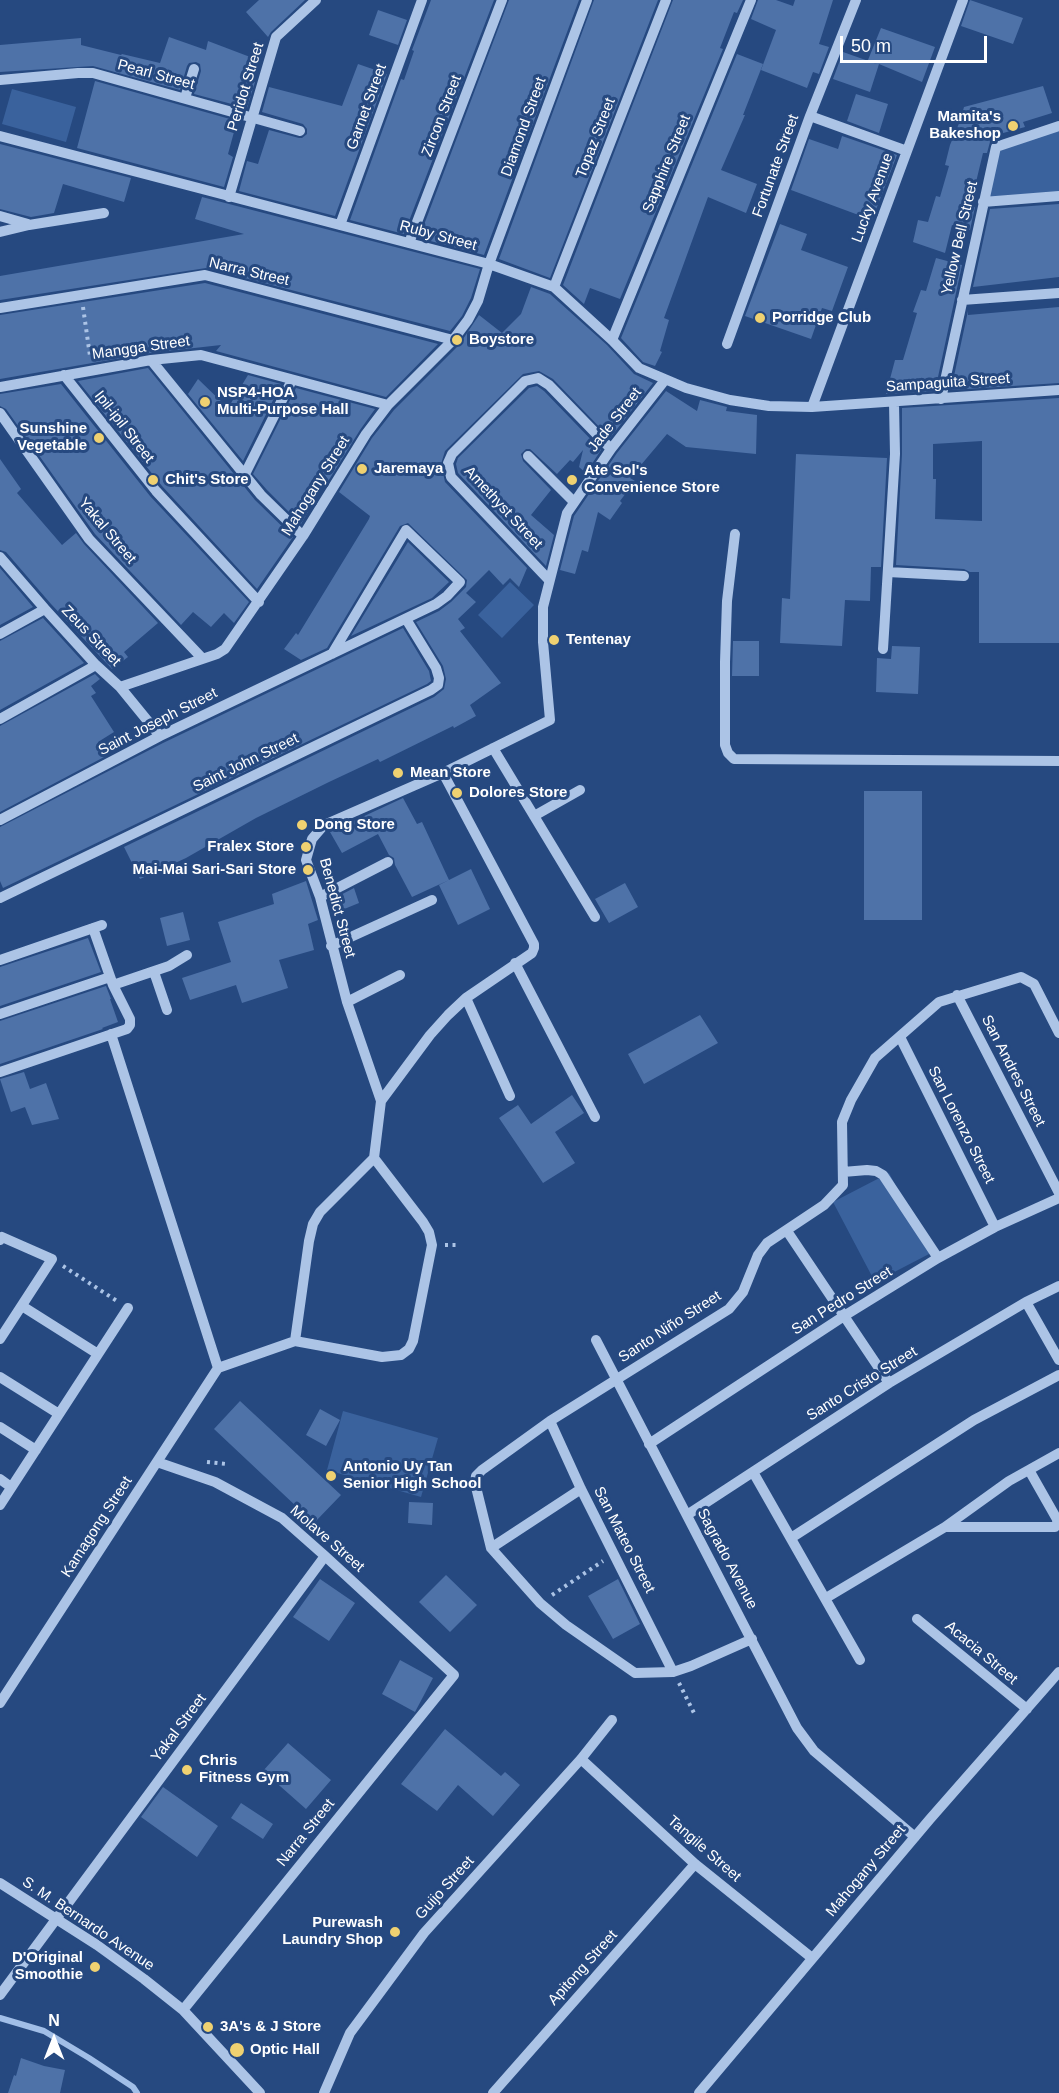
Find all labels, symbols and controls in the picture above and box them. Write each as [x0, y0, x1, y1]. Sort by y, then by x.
scale bar [843, 24, 990, 62]
text: 50 m [851, 36, 891, 56]
street label: Peridot Street [224, 41, 268, 133]
street label: Pearl Street [115, 56, 197, 94]
street label: Garnet Street [343, 62, 391, 152]
street label: Zircon Street [418, 73, 466, 159]
street label: Diamond Street [498, 75, 550, 179]
street label: Topaz Street [573, 95, 619, 181]
place label: Mamita's Bakeshop [929, 108, 1001, 143]
street label: Sapphire Street [639, 112, 695, 216]
street label: Fortunate Street [749, 112, 803, 220]
marker: Mamita's Bakeshop [1006, 119, 1020, 133]
street label: Lucky Avenue [848, 151, 898, 245]
street label: Yellow Bell Street [938, 179, 982, 297]
street label: Ruby Street [397, 217, 479, 255]
street label: Narra Street [207, 254, 291, 290]
place label: Porridge Club [772, 309, 871, 327]
marker: Porridge Club [753, 311, 767, 325]
place label: Boystore [469, 331, 534, 349]
street label: Mangga Street [91, 332, 191, 364]
marker: Boystore [450, 333, 464, 347]
street label: Sampaguita Street [885, 370, 1011, 396]
place label: NSP4-HOA Multi-Purpose Hall [217, 384, 349, 419]
street label: Jade Street [584, 384, 646, 456]
street label: Ipil-ipil Street [90, 387, 158, 467]
marker: NSP4-HOA Multi-Purpose Hall [198, 395, 212, 409]
place label: Sunshine Vegetable [17, 420, 87, 455]
marker: Sunshine Vegetable [92, 431, 106, 445]
street label: Mahogany Street [278, 433, 354, 539]
place label: Jaremaya [374, 460, 443, 478]
marker: Jaremaya [355, 462, 369, 476]
place label: Ate Sol's Convenience Store [584, 462, 720, 497]
street label: Amethyst Street [460, 463, 546, 553]
place label: Chit's Store [165, 471, 249, 489]
marker: Chit's Store [146, 473, 160, 487]
marker: Ate Sol's Convenience Store [565, 473, 579, 487]
street label: Yakal Street [74, 494, 140, 568]
street label: Zeus Street [58, 602, 124, 670]
place label: Tentenay [566, 631, 631, 649]
marker: Tentenay [547, 633, 561, 647]
street label: Saint Joseph Street [96, 684, 220, 760]
street label: Saint John Street [190, 730, 302, 796]
place label: Mean Store [410, 764, 491, 782]
marker: Mean Store [391, 766, 405, 780]
place label: Dolores Store [469, 784, 567, 802]
marker: Dolores Store [450, 786, 464, 800]
place label: Dong Store [314, 816, 395, 834]
marker: Dong Store [295, 818, 309, 832]
place label: Fralex Store [207, 838, 294, 856]
marker: Fralex Store [299, 840, 313, 854]
street label: Benedict Street [315, 856, 359, 960]
place label: Mai-Mai Sari-Sari Store [133, 861, 296, 879]
marker: Mai-Mai Sari-Sari Store [301, 863, 315, 877]
street label: San Andres Street [977, 1012, 1049, 1130]
street label: San Lorenzo Street [924, 1063, 998, 1187]
street label: San Pedro Street [788, 1263, 896, 1339]
street label: Santo Niño Street [615, 1287, 725, 1367]
street label: Santo Cristo Street [803, 1343, 921, 1425]
place label: Antonio Uy Tan Senior High School [343, 1458, 481, 1493]
marker: Antonio Uy Tan Senior High School [324, 1469, 338, 1483]
street label: Kamagong Street [58, 1473, 136, 1581]
street label: San Mateo Street [589, 1484, 659, 1596]
street label: Molave Street [286, 1502, 368, 1576]
street label: Sagrado Avenue [693, 1506, 761, 1612]
street label: Acacia Street [941, 1617, 1021, 1689]
street label: Yakal Street [148, 1690, 210, 1766]
place label: Chris Fitness Gym [199, 1752, 289, 1787]
marker: Chris Fitness Gym [180, 1763, 194, 1777]
street label: Narra Street [273, 1796, 339, 1870]
street label: Tangile Street [663, 1812, 745, 1886]
street label: Mahogany Street [822, 1821, 910, 1921]
street label: Guijo Street [412, 1853, 478, 1923]
street label: S. M. Bernardo Avenue [18, 1873, 158, 1975]
place label: Purewash Laundry Shop [282, 1914, 383, 1949]
marker: Purewash Laundry Shop [388, 1925, 402, 1939]
street label: Apitong Street [545, 1927, 621, 2009]
place label: D'Original Smoothie [12, 1949, 83, 1984]
marker: D'Original Smoothie [88, 1960, 102, 1974]
north arrow [24, 2009, 84, 2069]
text: N [48, 2012, 60, 2029]
place label: 3A's & J Store [220, 2018, 321, 2036]
marker: 3A's & J Store [201, 2020, 215, 2034]
marker: Optic Hall [228, 2041, 246, 2059]
place label: Optic Hall [250, 2041, 320, 2059]

